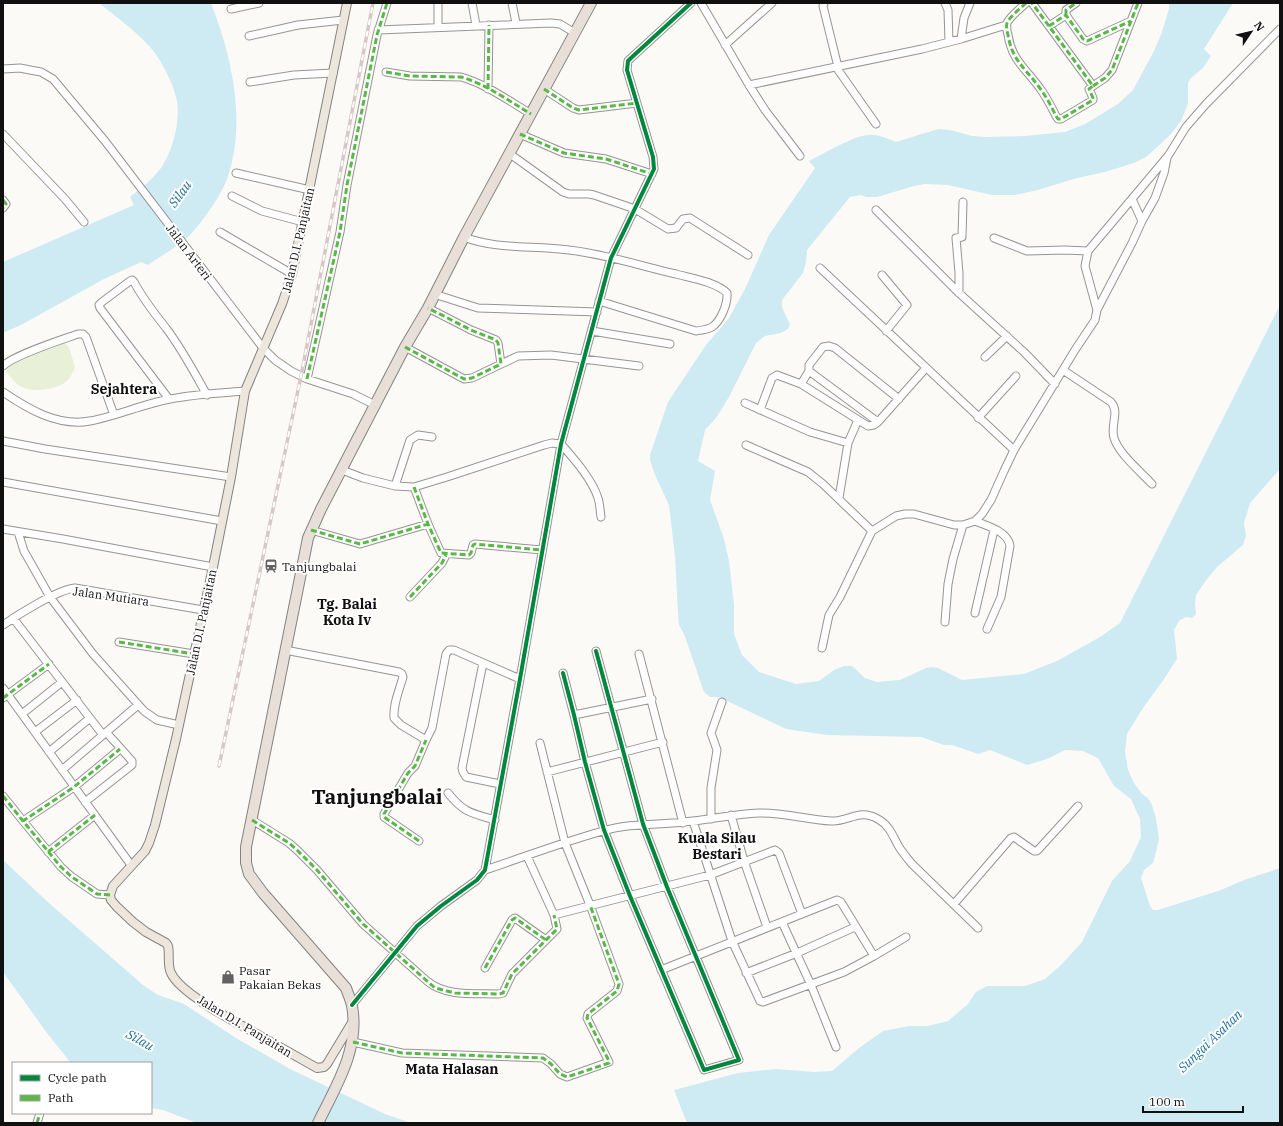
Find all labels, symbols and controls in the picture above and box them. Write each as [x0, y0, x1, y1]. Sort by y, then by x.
north arrow [1231, 12, 1271, 52]
text: N [1251, 19, 1268, 34]
water label: Silau [164, 177, 196, 212]
street label: Jalan D.I. Panjaitan [279, 185, 318, 294]
street label: Jalan Arteri [163, 221, 215, 283]
district label: Sejahtera [91, 380, 157, 398]
station icon: Tanjungbalai [263, 558, 279, 574]
place label: Tanjungbalai [282, 559, 357, 574]
street label: Jalan D.I. Panjaitan [182, 567, 220, 676]
street label: Jalan Mutiara [72, 583, 151, 609]
district label: Tg. Balai Kota Iv [317, 595, 377, 629]
district label: Tanjungbalai [311, 783, 443, 810]
district label: Kuala Silau Bestari [678, 829, 756, 863]
place label: Pasar Pakaian Bekas [239, 963, 321, 992]
shop icon: Pasar Pakaian Bekas [220, 969, 236, 985]
street label: Jalan D.I. Panjaitan [195, 992, 295, 1060]
water label: Sungai Asahan [1173, 1005, 1246, 1077]
water label: Silau [122, 1025, 157, 1055]
district label: Mata Halasan [405, 1060, 499, 1078]
legend [12, 1062, 152, 1114]
text: Cycle path [48, 1070, 107, 1085]
scale bar [1143, 1088, 1243, 1114]
text: Path [48, 1090, 74, 1105]
text: 100 m [1149, 1094, 1185, 1109]

